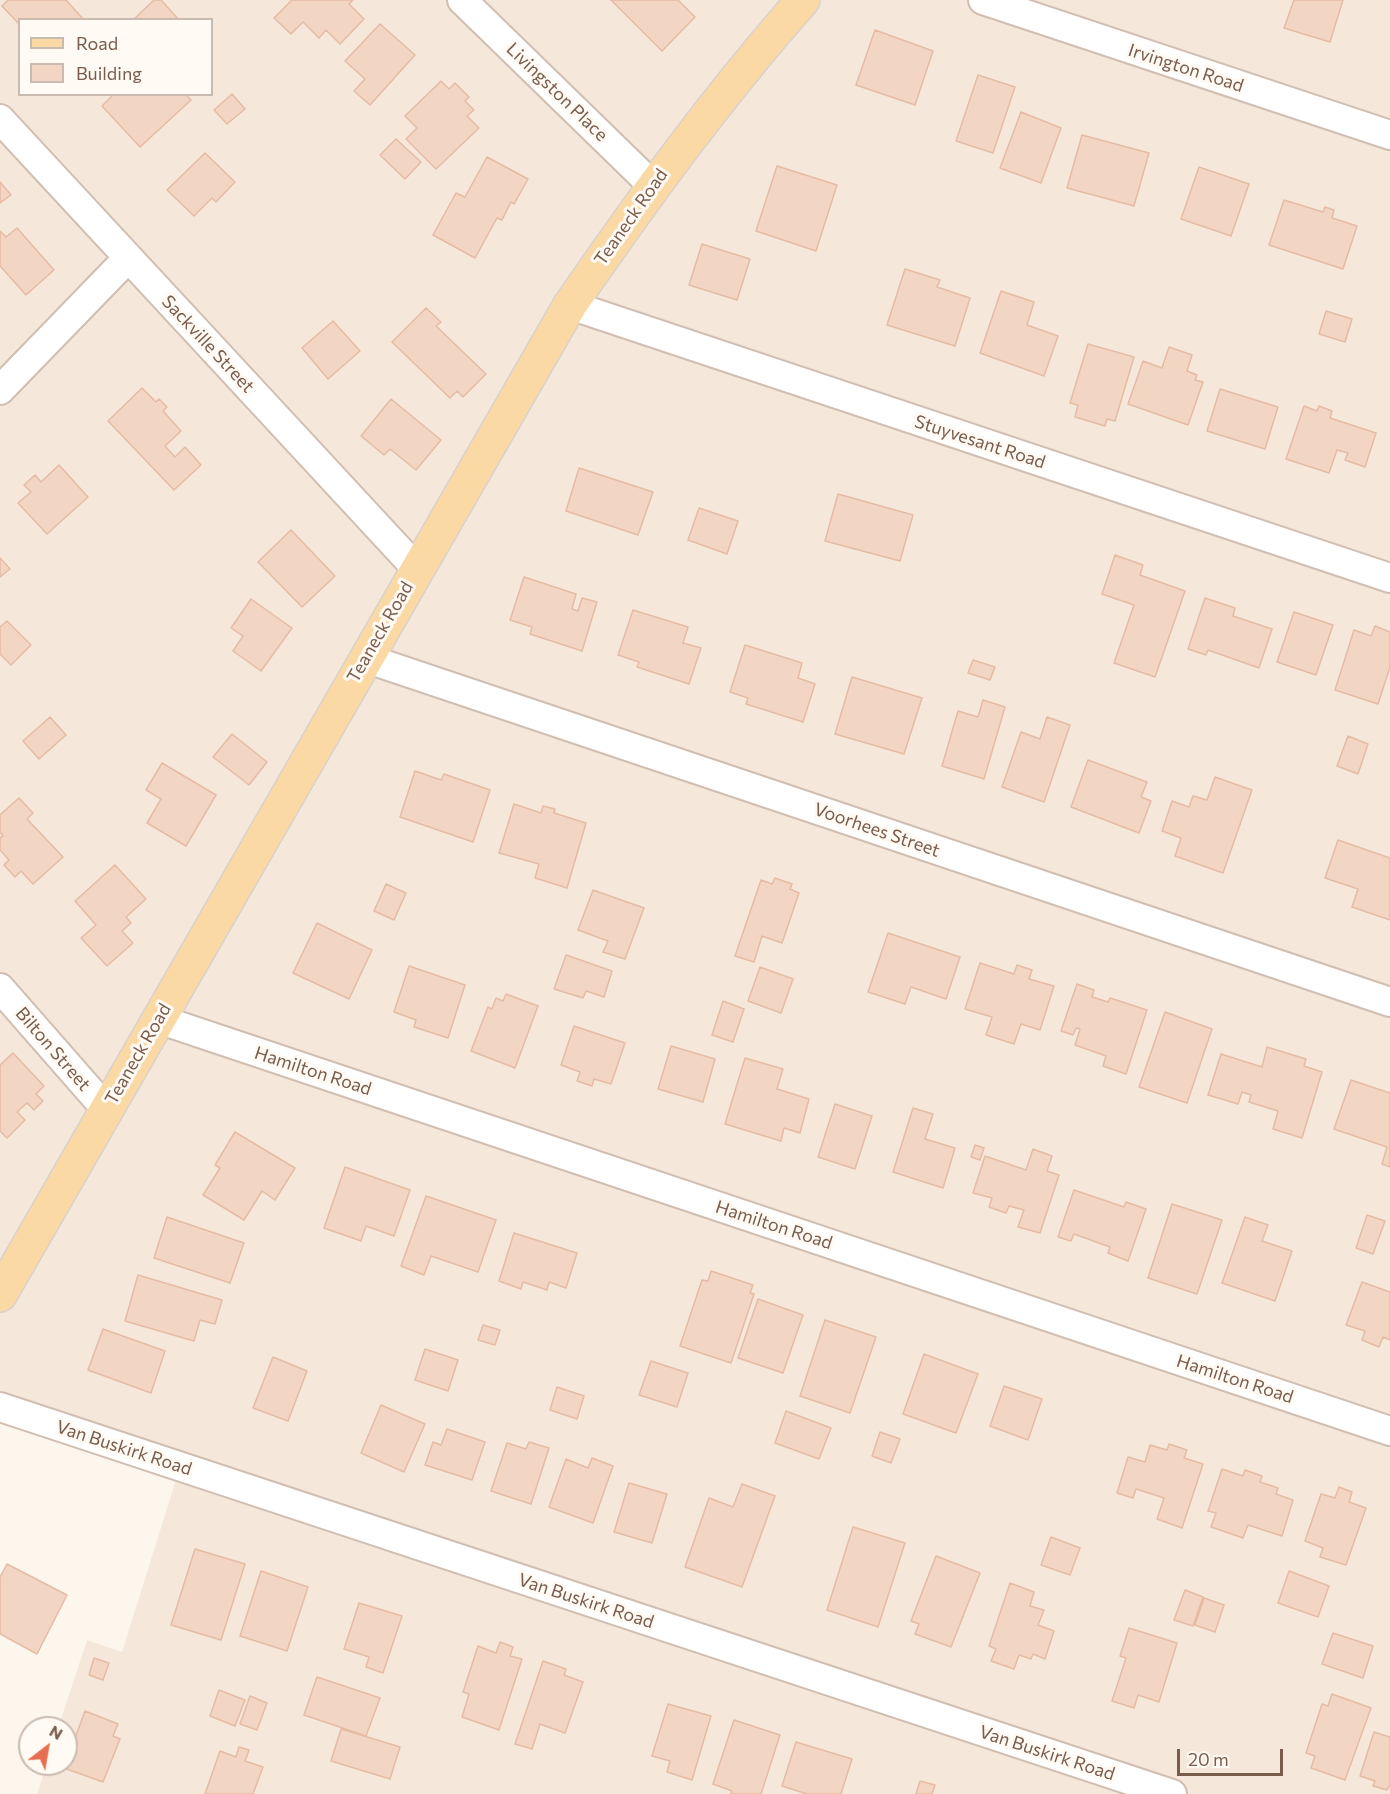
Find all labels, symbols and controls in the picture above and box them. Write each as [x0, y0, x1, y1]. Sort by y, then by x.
legend [18, 18, 213, 96]
text: Road [76, 32, 118, 54]
street label: Livingston Place [502, 38, 612, 146]
street label: Irvington Road [1126, 39, 1246, 97]
text: Building [76, 62, 142, 84]
street label: Teaneck Road [590, 165, 672, 269]
street label: Sackville Street [157, 291, 259, 397]
street label: Stuyvesant Road [912, 411, 1048, 473]
street label: Teaneck Road [342, 578, 418, 686]
street label: Voorhees Street [811, 798, 943, 862]
street label: Teaneck Road [100, 1000, 176, 1108]
street label: Bilton Street [11, 1003, 95, 1095]
street label: Hamilton Road [252, 1042, 374, 1100]
street label: Hamilton Road [713, 1196, 835, 1254]
street label: Hamilton Road [1174, 1350, 1296, 1408]
street label: Van Buskirk Road [53, 1416, 195, 1480]
street label: Van Buskirk Road [515, 1569, 657, 1633]
north arrow [18, 1716, 78, 1776]
text: N [46, 1721, 67, 1743]
street label: Van Buskirk Road [976, 1721, 1118, 1785]
scale bar [1180, 1737, 1286, 1775]
text: 20 m [1188, 1748, 1229, 1770]

